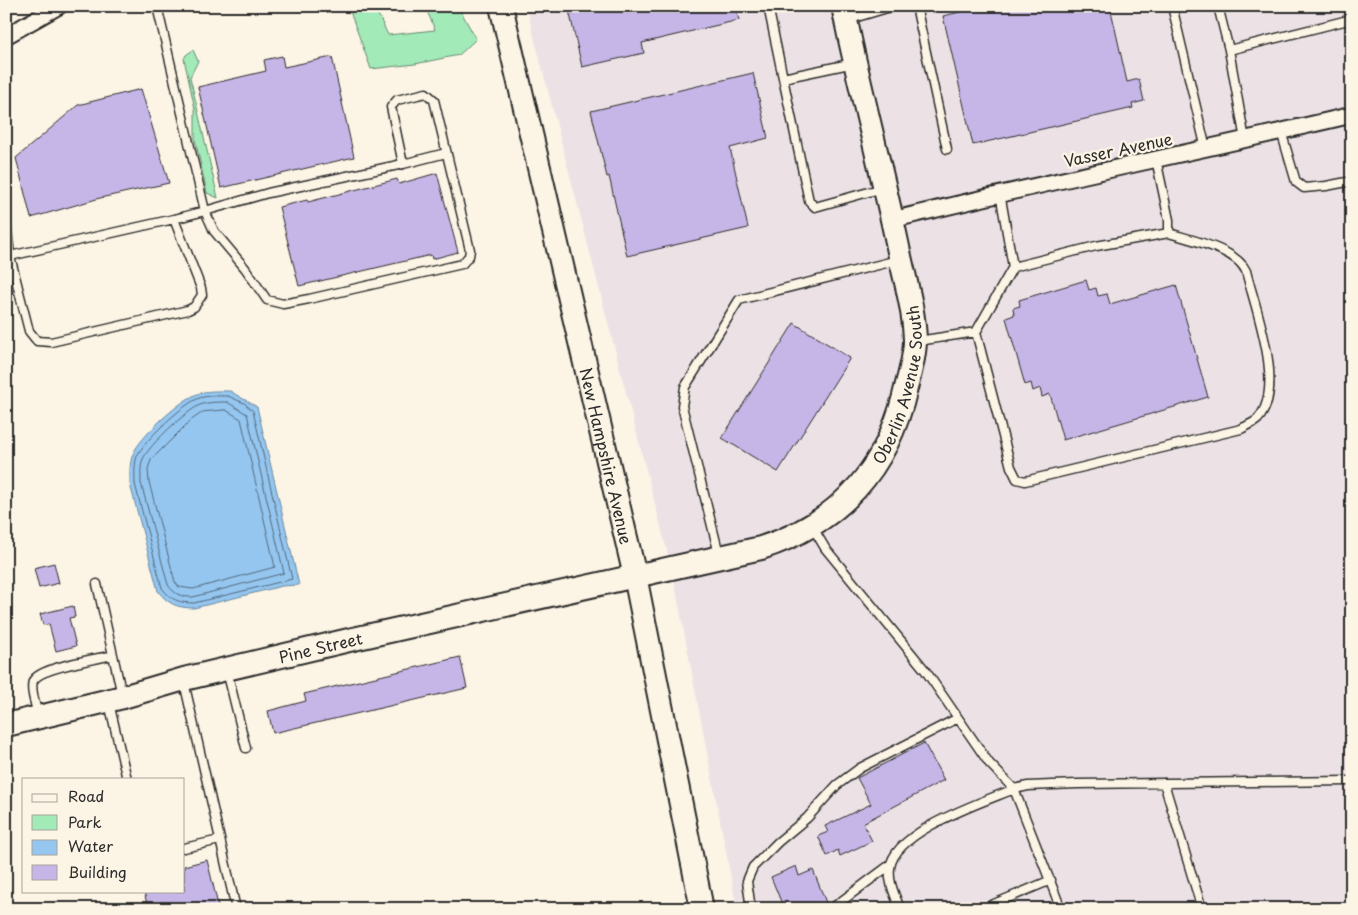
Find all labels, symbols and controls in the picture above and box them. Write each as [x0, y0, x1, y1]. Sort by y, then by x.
street label: Vasser Avenue [1062, 126, 1175, 172]
street label: Oberlin Avenue South [866, 304, 927, 468]
street label: New Hampshire Avenue [574, 365, 639, 547]
street label: Pine Street [276, 625, 365, 668]
legend [22, 778, 185, 892]
text: Road [68, 784, 104, 807]
text: Park [68, 810, 102, 833]
text: Water [68, 834, 113, 857]
text: Building [68, 860, 127, 883]

